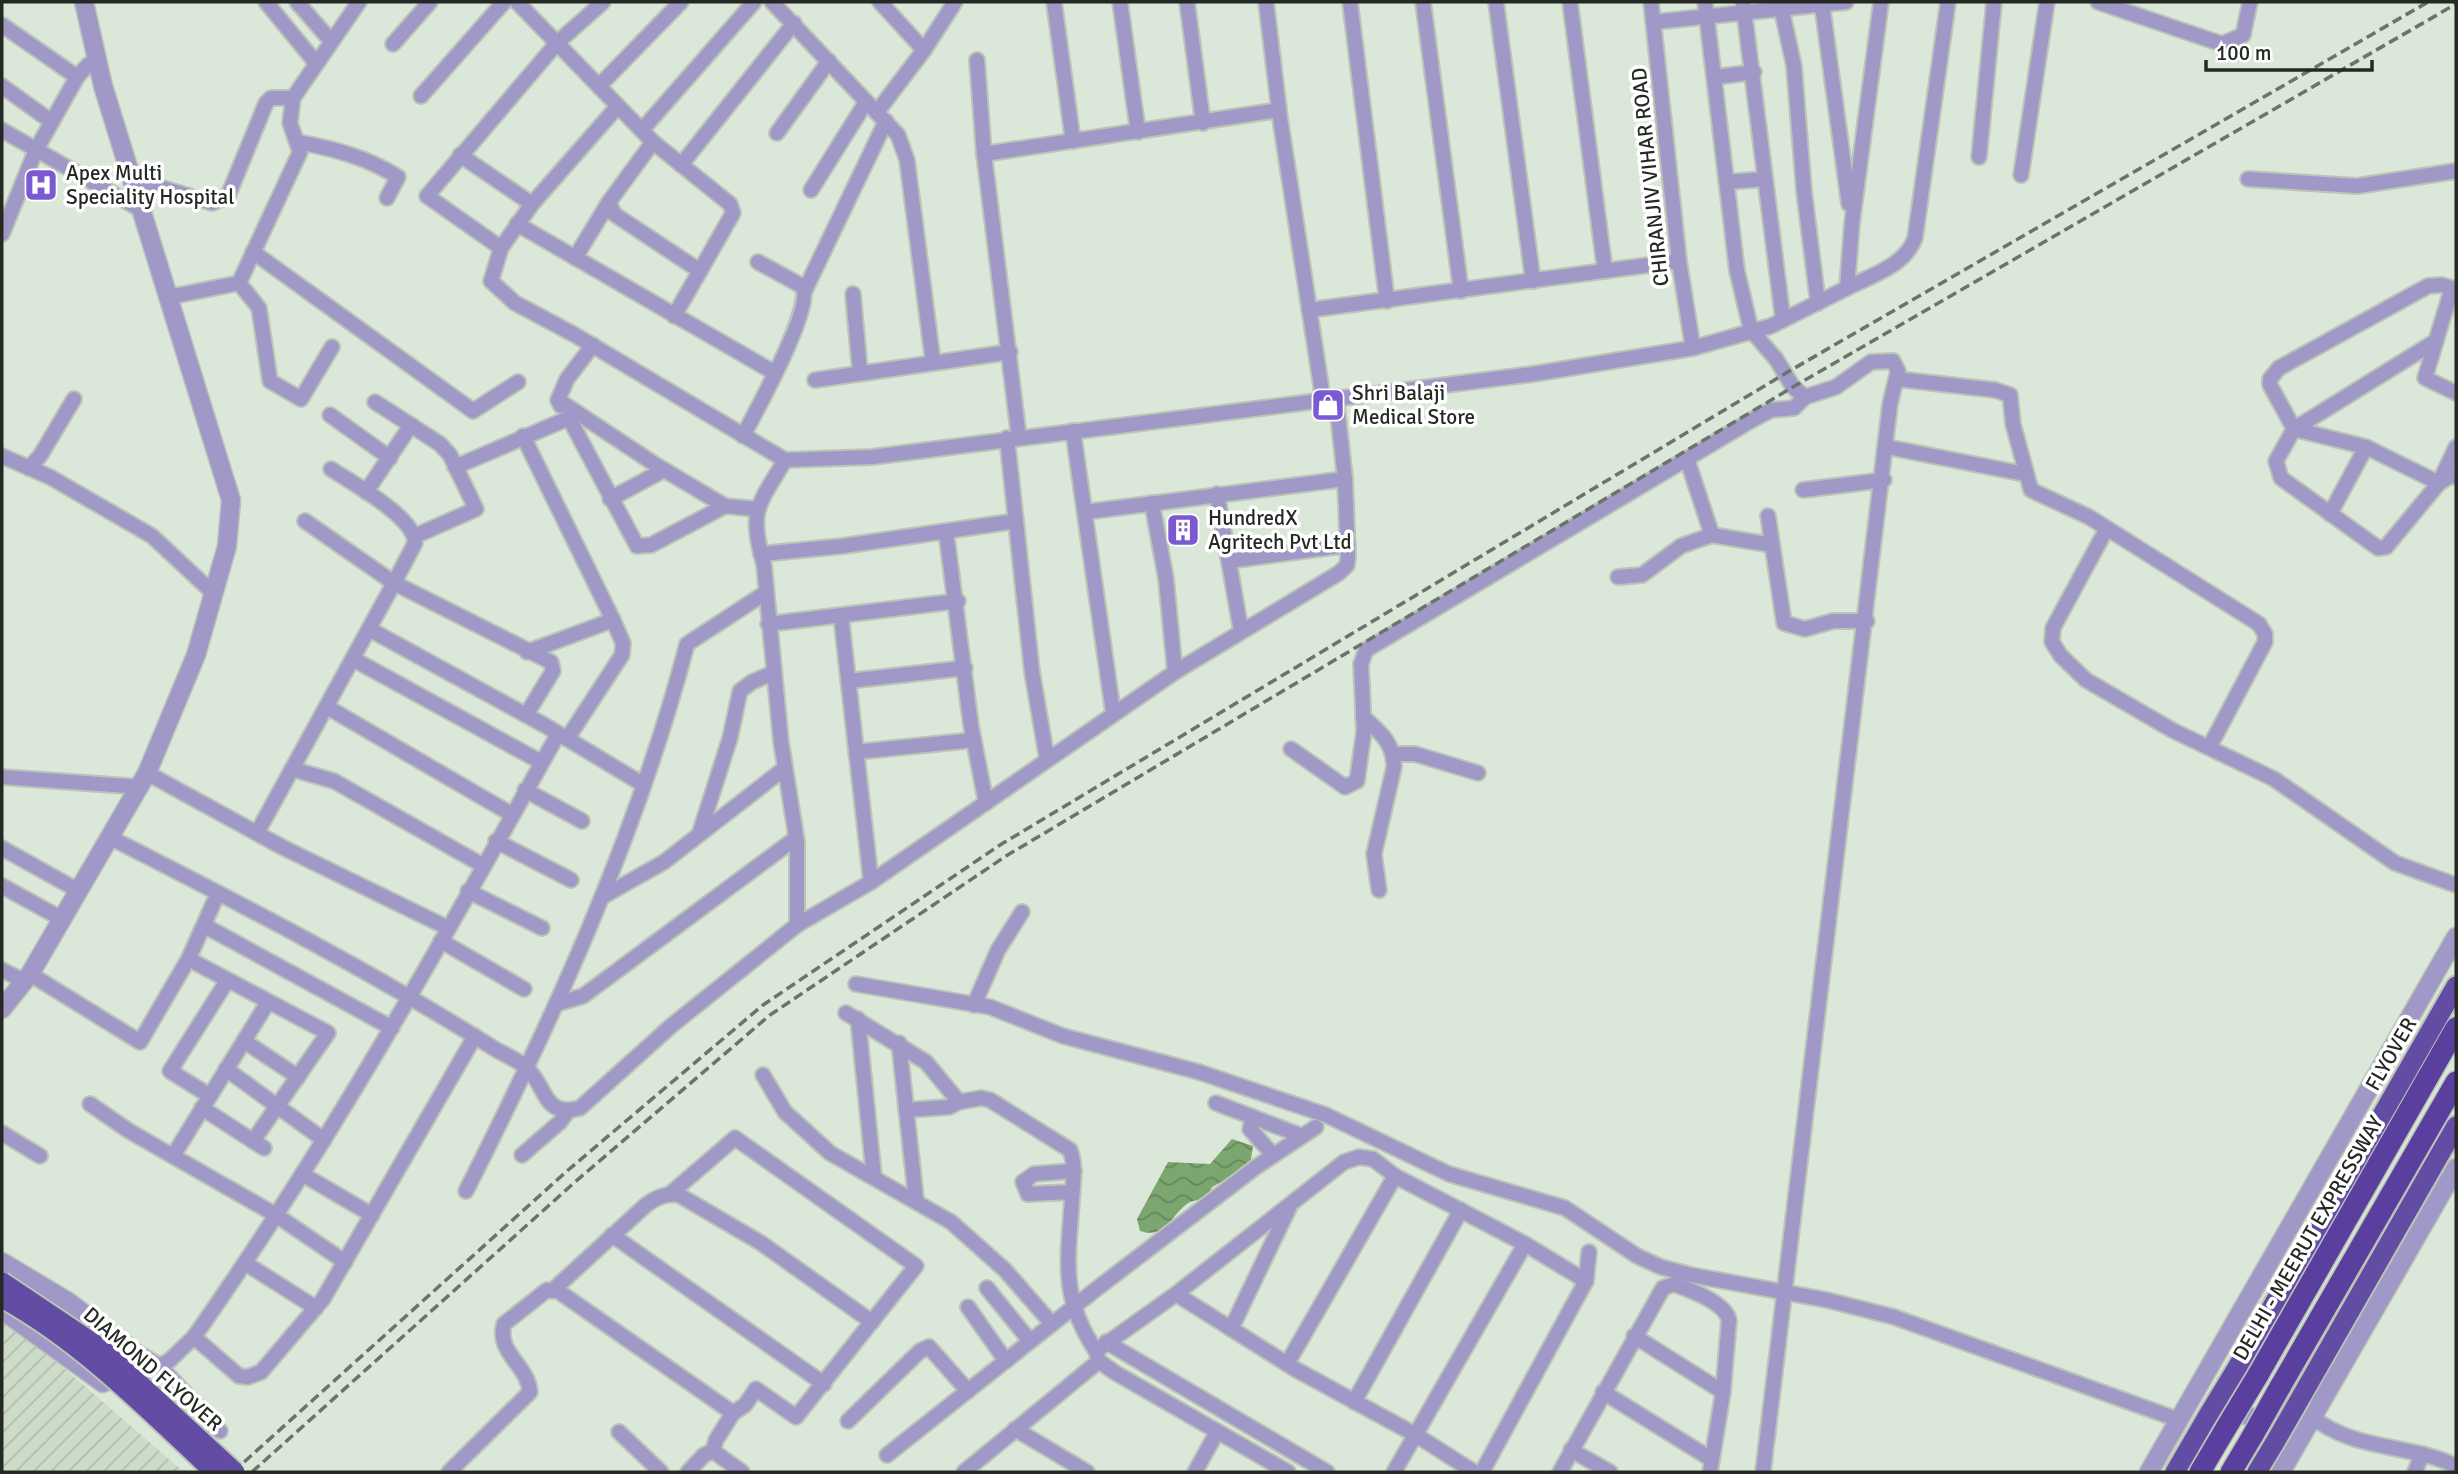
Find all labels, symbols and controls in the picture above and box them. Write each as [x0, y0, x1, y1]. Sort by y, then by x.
scale bar [2206, 28, 2372, 72]
text: 100 m [2216, 40, 2271, 66]
street label: CHIRANJIV VIHAR ROAD [1626, 66, 1674, 288]
place label: Apex Multi Speciality Hospital [66, 160, 234, 210]
hospital icon: Apex Multi Speciality Hospital [22, 166, 60, 204]
place label: Shri Balaji Medical Store [1352, 380, 1475, 430]
shop icon: Shri Balaji Medical Store [1309, 386, 1347, 424]
place label: HundredX Agritech Pvt Ltd [1208, 505, 1352, 555]
building icon: HundredX Agritech Pvt Ltd [1164, 511, 1202, 549]
street label: FLYOVER [2360, 1013, 2422, 1095]
street label: DELHI - MEERUT EXPRESSWAY [2227, 1111, 2389, 1365]
street label: DIAMOND FLYOVER [78, 1301, 228, 1437]

